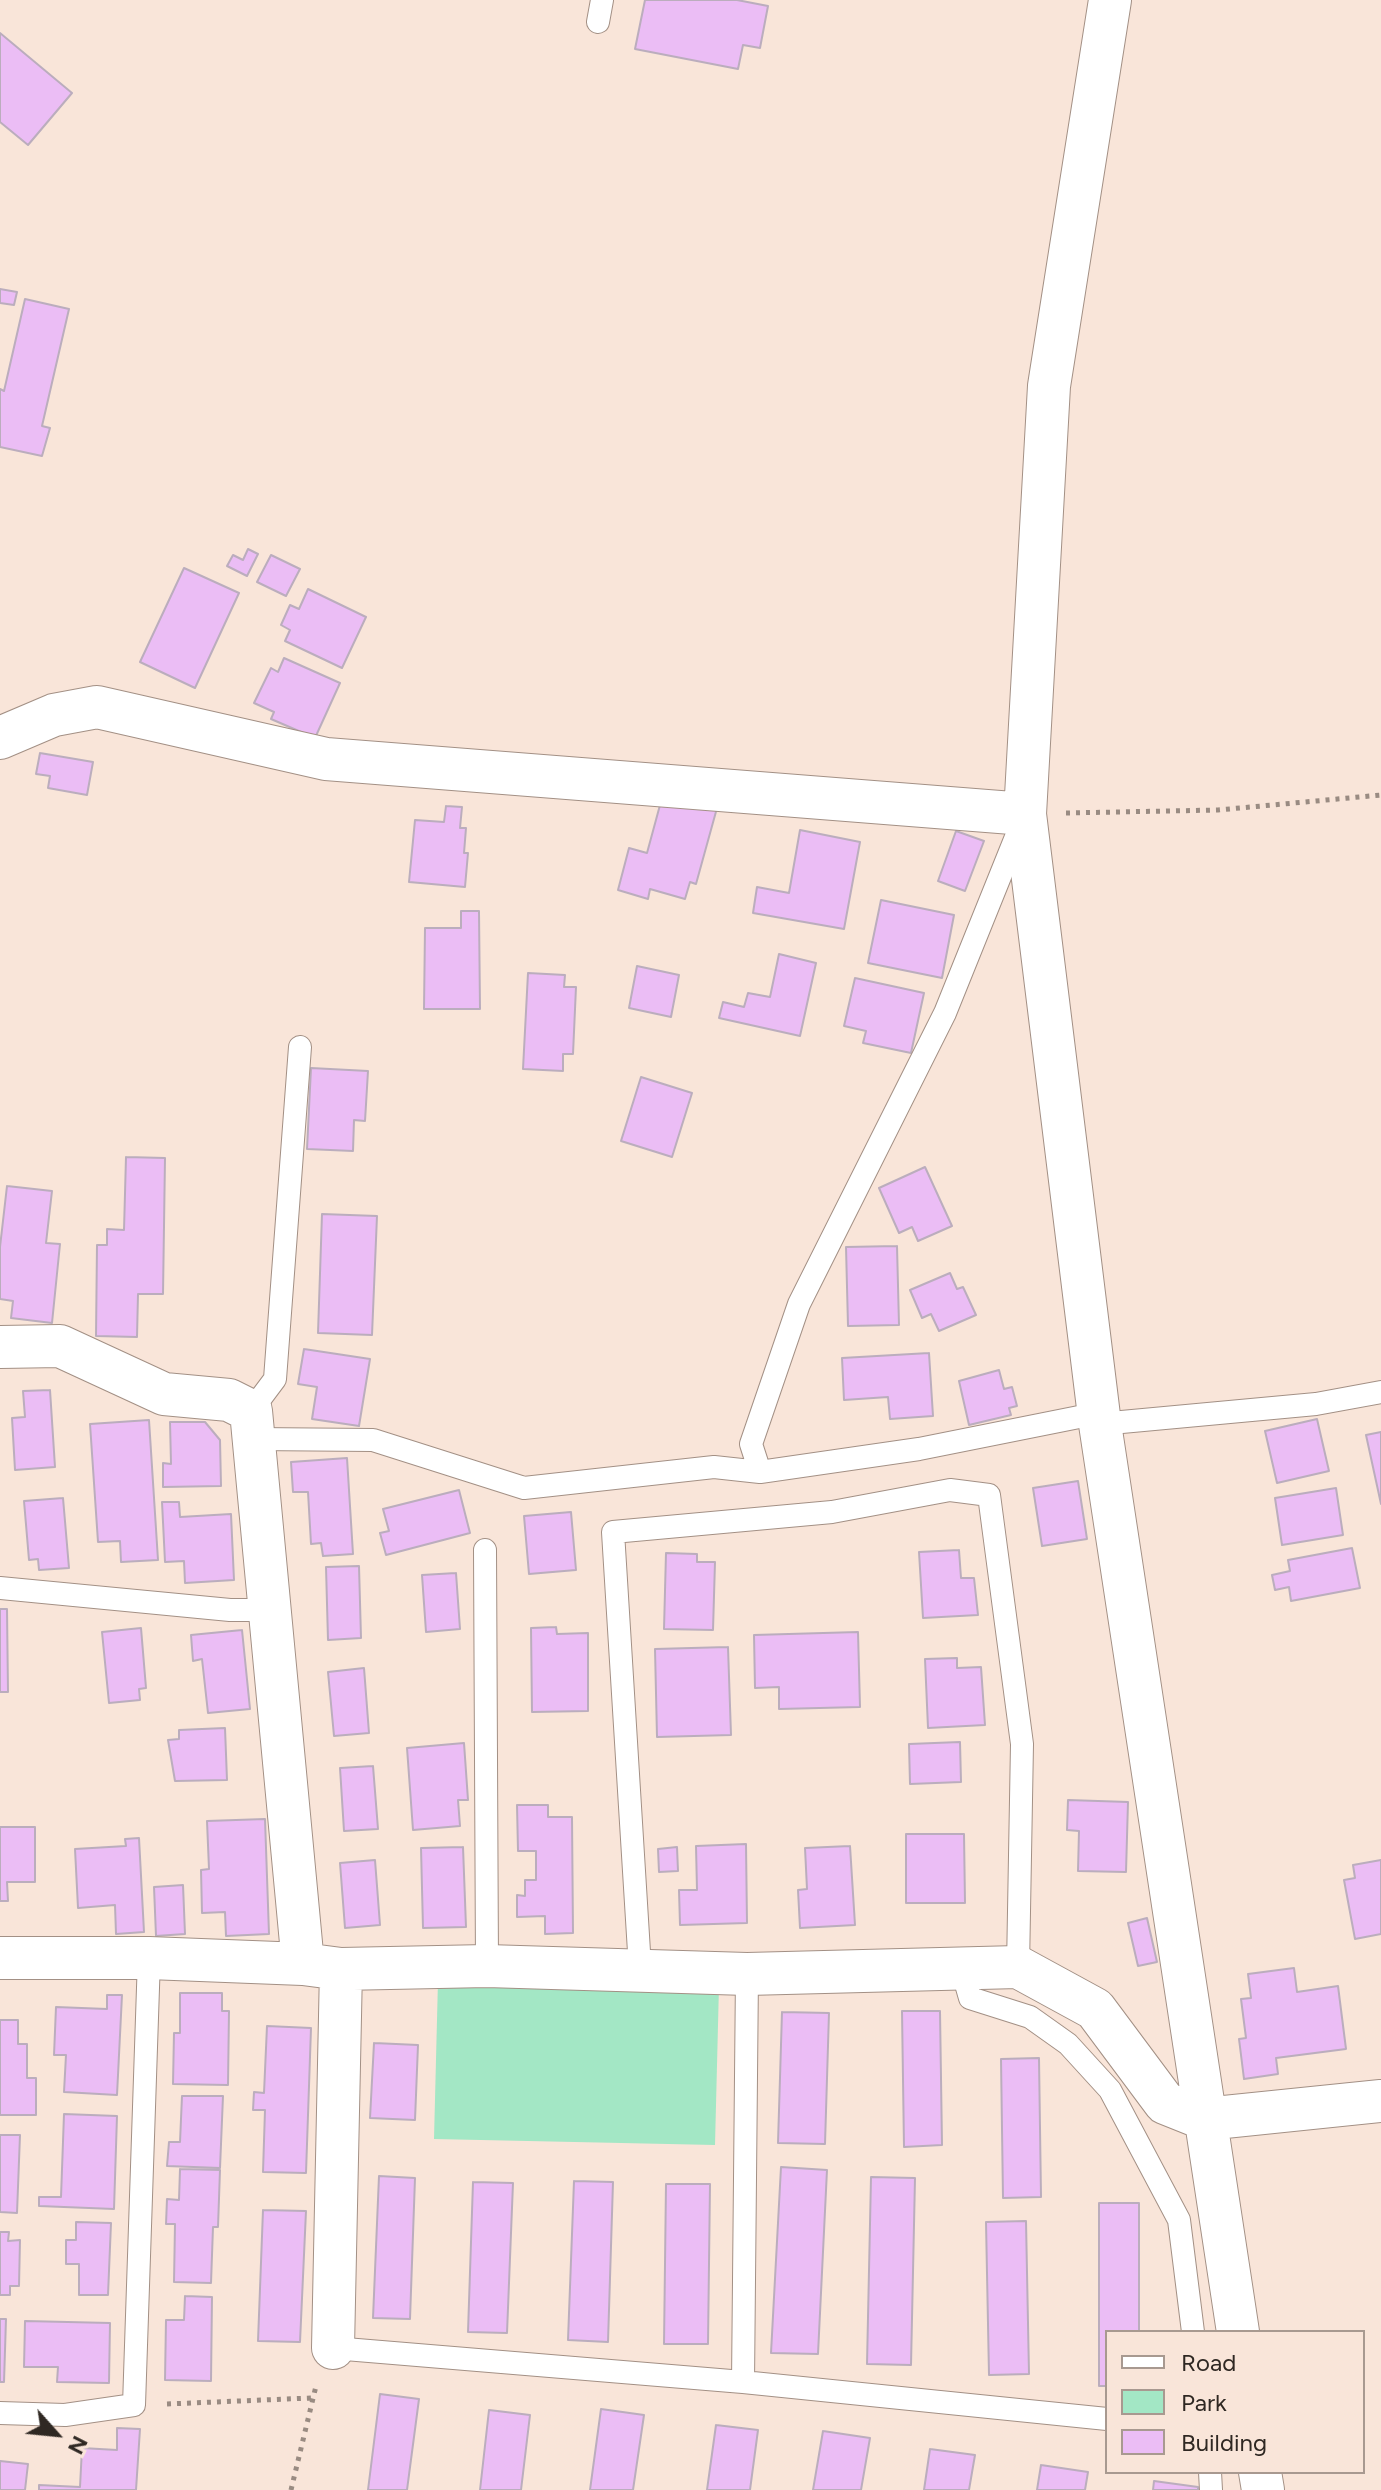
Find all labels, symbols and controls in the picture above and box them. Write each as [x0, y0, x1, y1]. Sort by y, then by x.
legend [1105, 2330, 1365, 2474]
text: Road [1181, 2348, 1236, 2377]
text: Park [1181, 2388, 1227, 2417]
north arrow [16, 2394, 96, 2474]
text: Building [1181, 2428, 1267, 2457]
text: N [62, 2431, 94, 2459]

